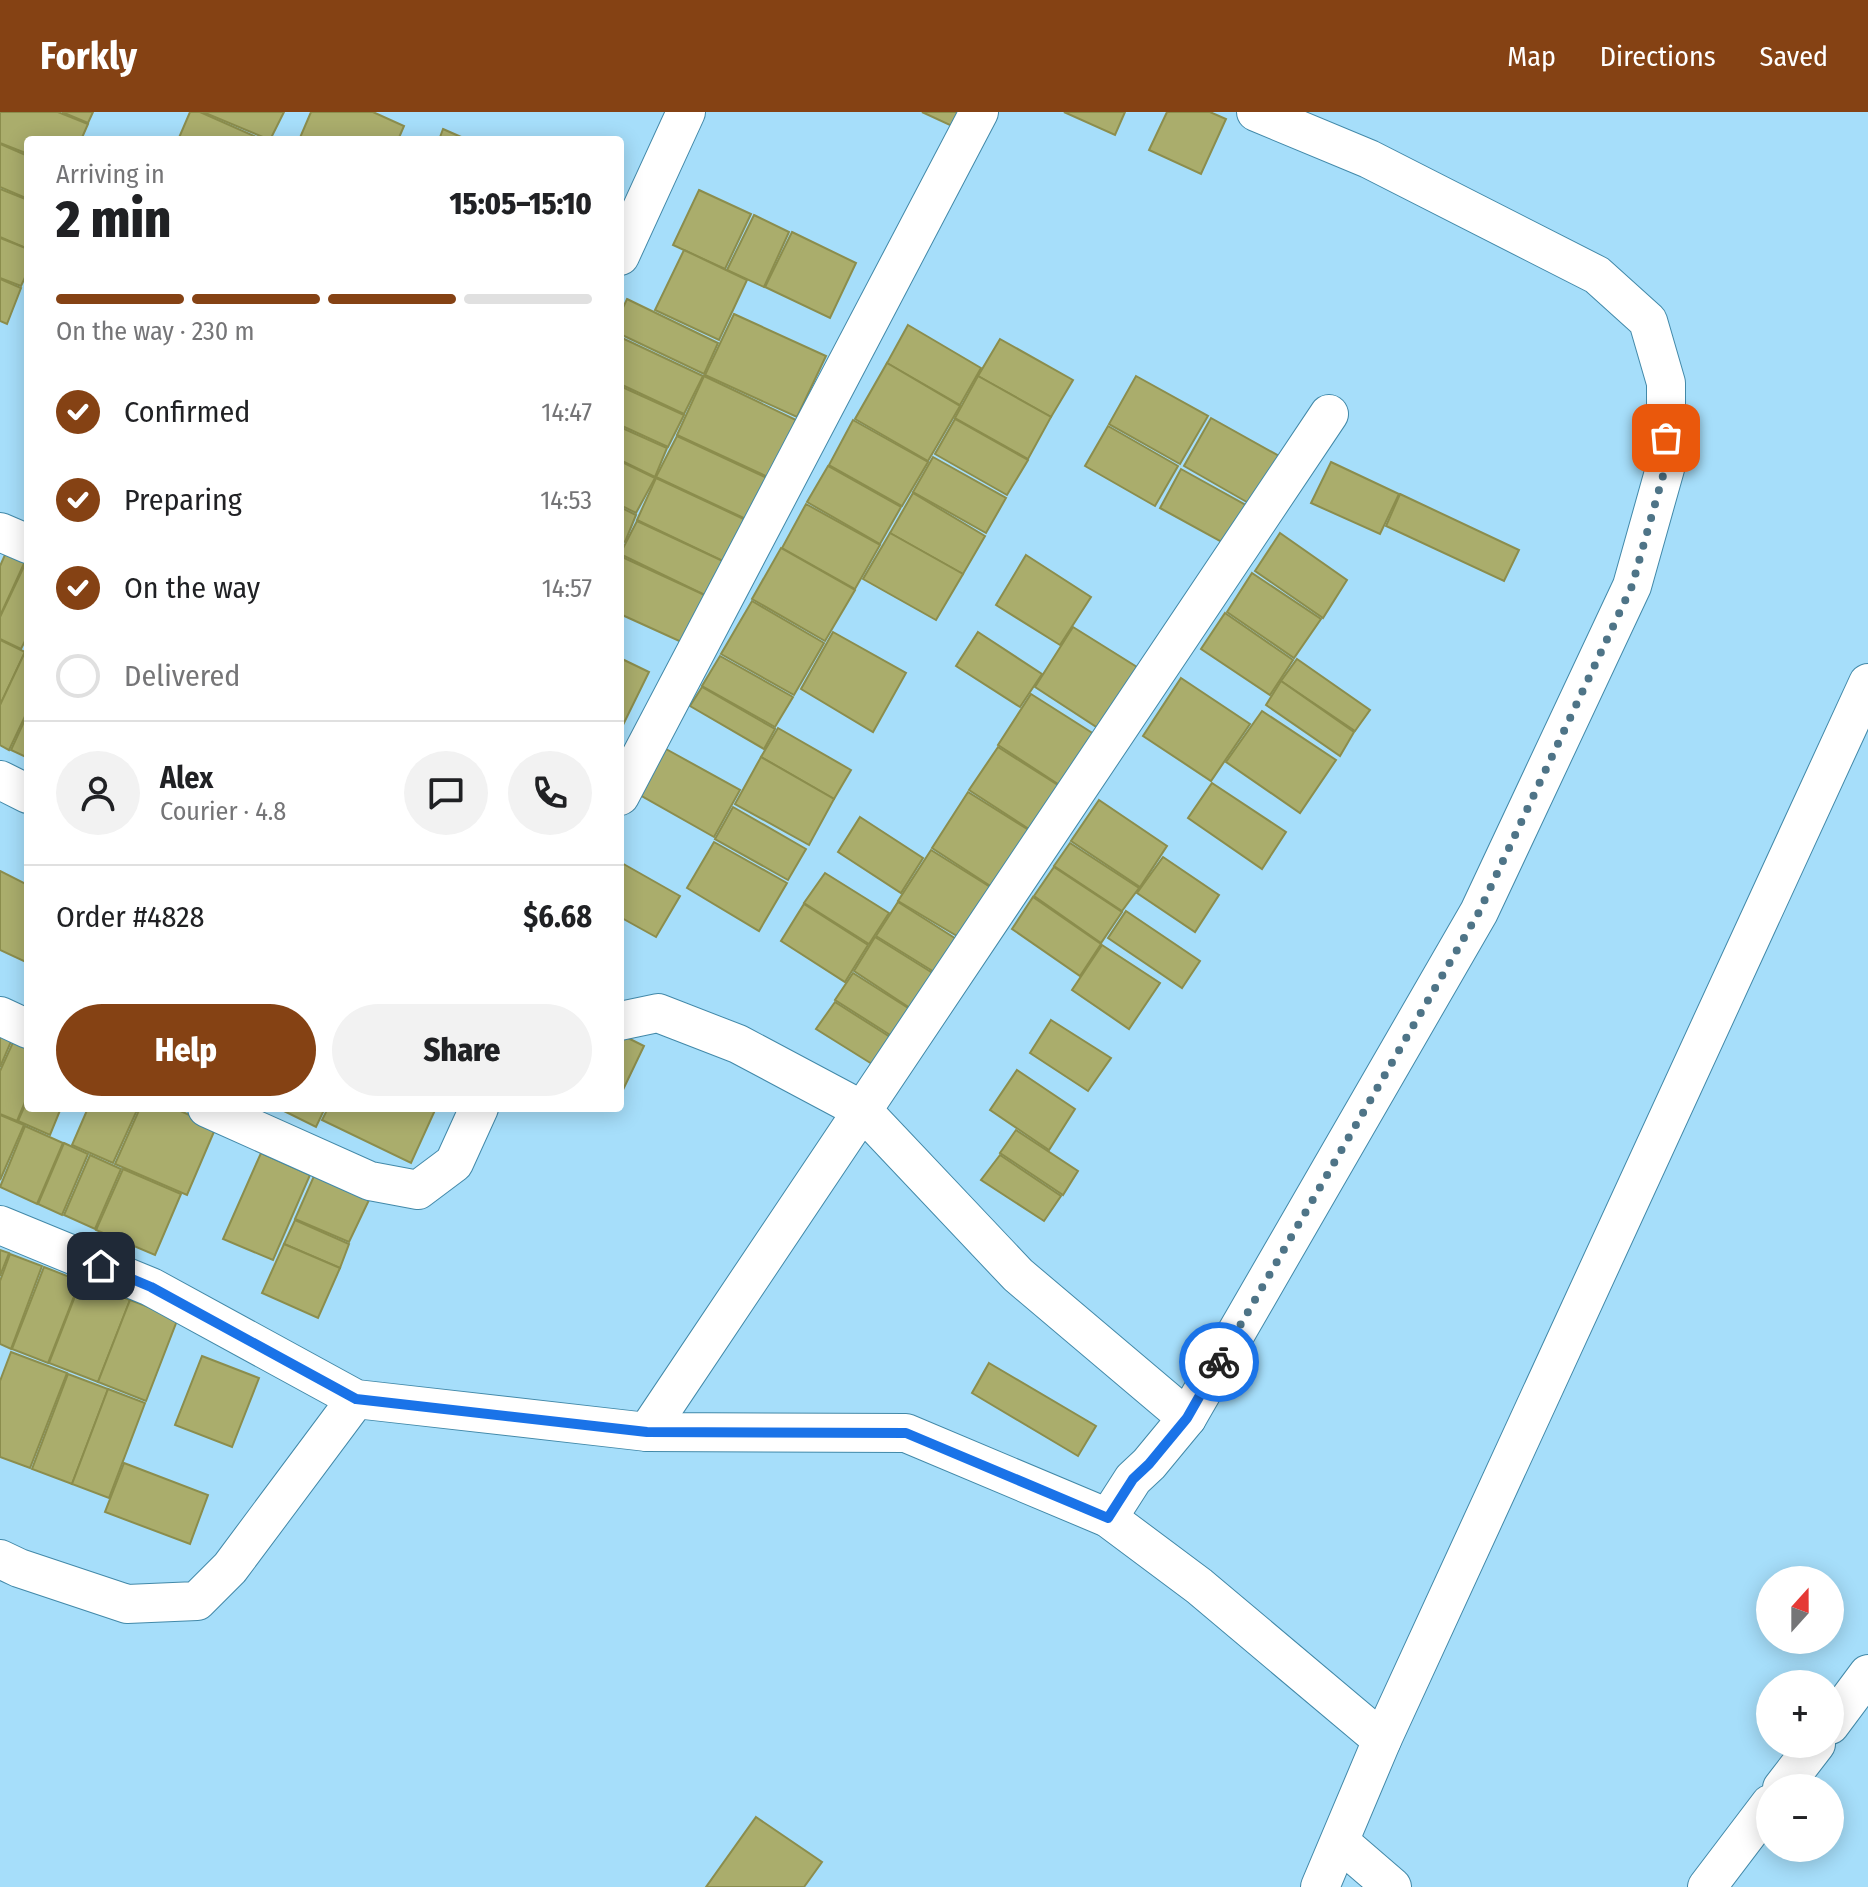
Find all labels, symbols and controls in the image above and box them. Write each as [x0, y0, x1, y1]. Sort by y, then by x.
text: Forkly [40, 33, 137, 79]
text: Map [1507, 40, 1556, 73]
text: Directions [1600, 40, 1716, 73]
text: Saved [1760, 40, 1828, 73]
text: Arriving in [56, 159, 165, 190]
text: 15:05–15:10 [450, 186, 592, 222]
text: 2 min [56, 188, 171, 251]
text: On the way · 230 m [56, 316, 254, 347]
icon: check [56, 390, 100, 434]
text: Confirmed [124, 394, 250, 430]
text: 14:47 [541, 397, 592, 428]
pin [1632, 404, 1700, 472]
icon: bag [1644, 416, 1688, 460]
icon: check [56, 478, 100, 522]
text: Preparing [124, 482, 242, 518]
text: 14:53 [540, 485, 592, 516]
icon: check [56, 566, 100, 610]
text: On the way [124, 570, 260, 606]
text: 14:57 [542, 573, 592, 604]
text: Delivered [124, 658, 240, 694]
button: person [56, 751, 140, 835]
button: chat [404, 751, 488, 835]
button: phone [508, 751, 592, 835]
text: Alex [160, 760, 213, 796]
text: Courier · 4.8 [160, 796, 286, 827]
text: Order #4828 [56, 899, 205, 935]
text: $6.68 [523, 899, 592, 935]
button: Help [56, 1004, 316, 1096]
button: Share [332, 1004, 592, 1096]
pin [67, 1232, 135, 1300]
icon: home [79, 1244, 123, 1288]
courier [1179, 1322, 1259, 1402]
icon: bike [1197, 1340, 1241, 1384]
north arrow [1756, 1566, 1844, 1654]
map controls [1756, 1566, 1844, 1862]
button: + [1756, 1670, 1844, 1758]
button: − [1756, 1774, 1844, 1862]

